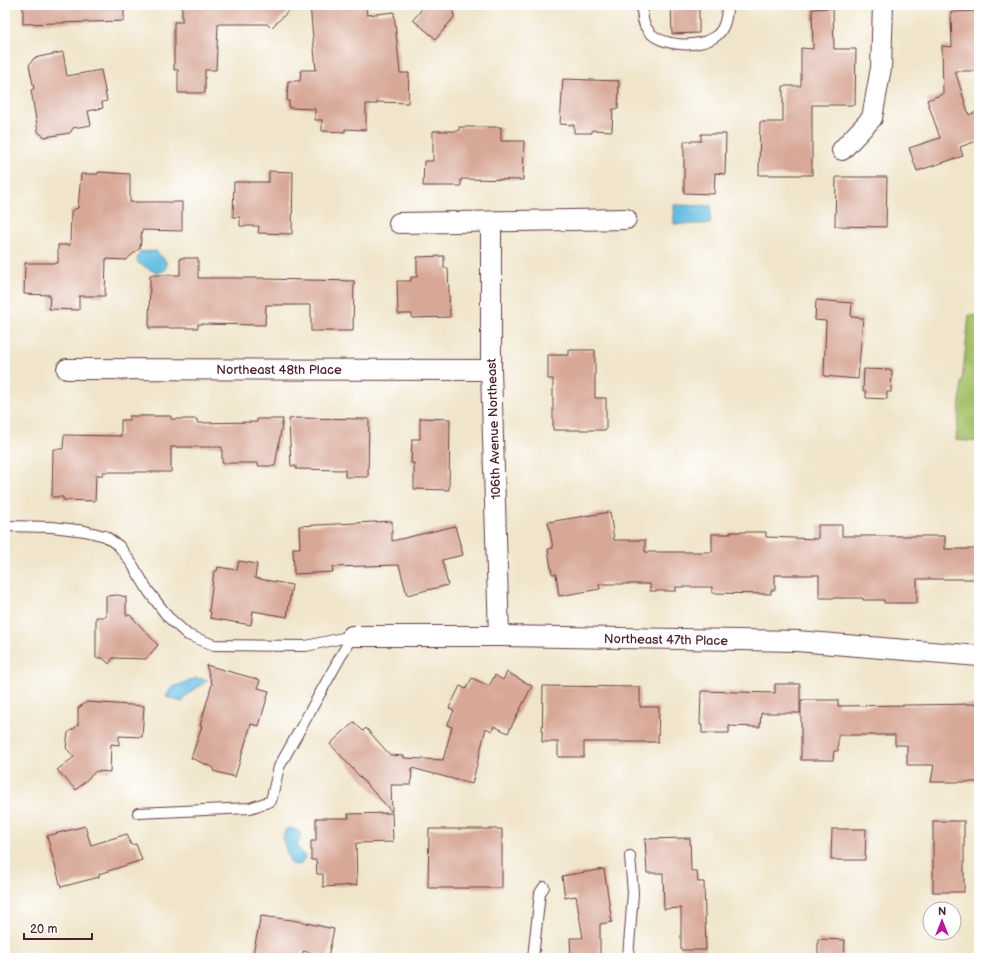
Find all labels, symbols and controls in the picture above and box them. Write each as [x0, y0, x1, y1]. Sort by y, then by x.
street label: 106th Avenue Northeast [484, 358, 504, 500]
street label: Northeast 48th Place [216, 362, 342, 378]
street label: Northeast 47th Place [604, 631, 728, 649]
north arrow [922, 901, 962, 941]
text: N [938, 905, 946, 918]
scale bar [24, 915, 92, 941]
text: 20 m [30, 922, 57, 937]

